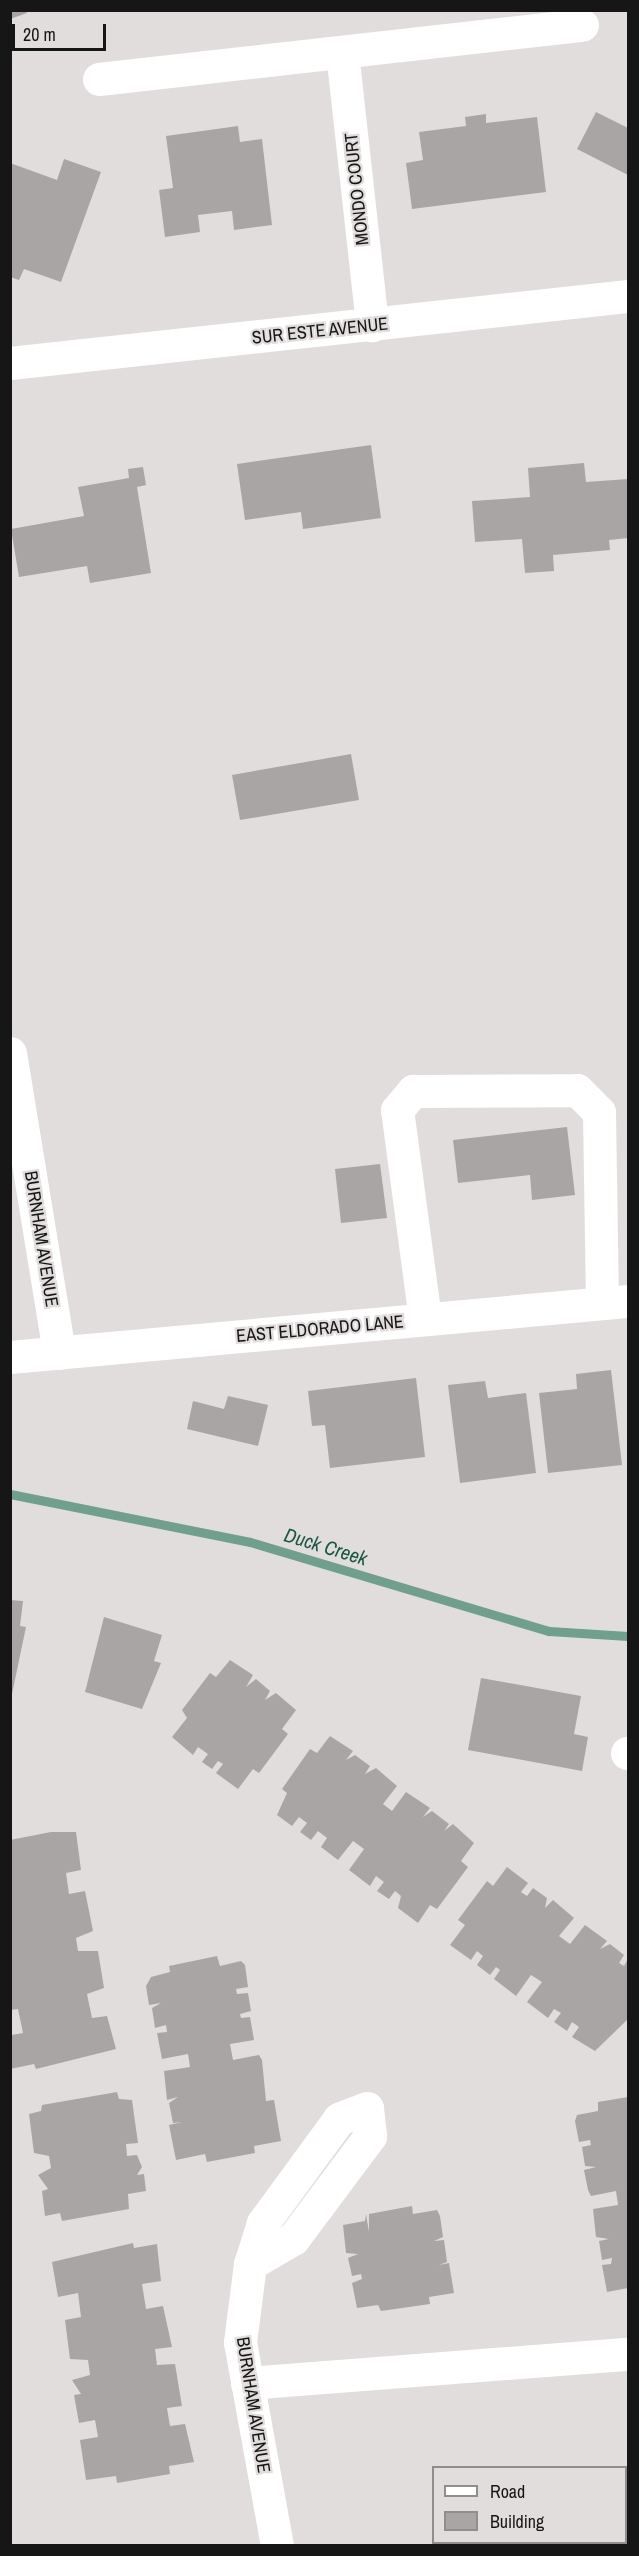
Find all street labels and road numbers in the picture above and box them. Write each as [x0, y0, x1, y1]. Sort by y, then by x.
street label: MONDO COURT [340, 132, 374, 246]
street label: SUR ESTE AVENUE [250, 313, 390, 349]
street label: BURNHAM AVENUE [20, 1169, 62, 1309]
street label: EAST ELDORADO LANE [235, 1311, 405, 1347]
street label: BURNHAM AVENUE [232, 2335, 274, 2475]

